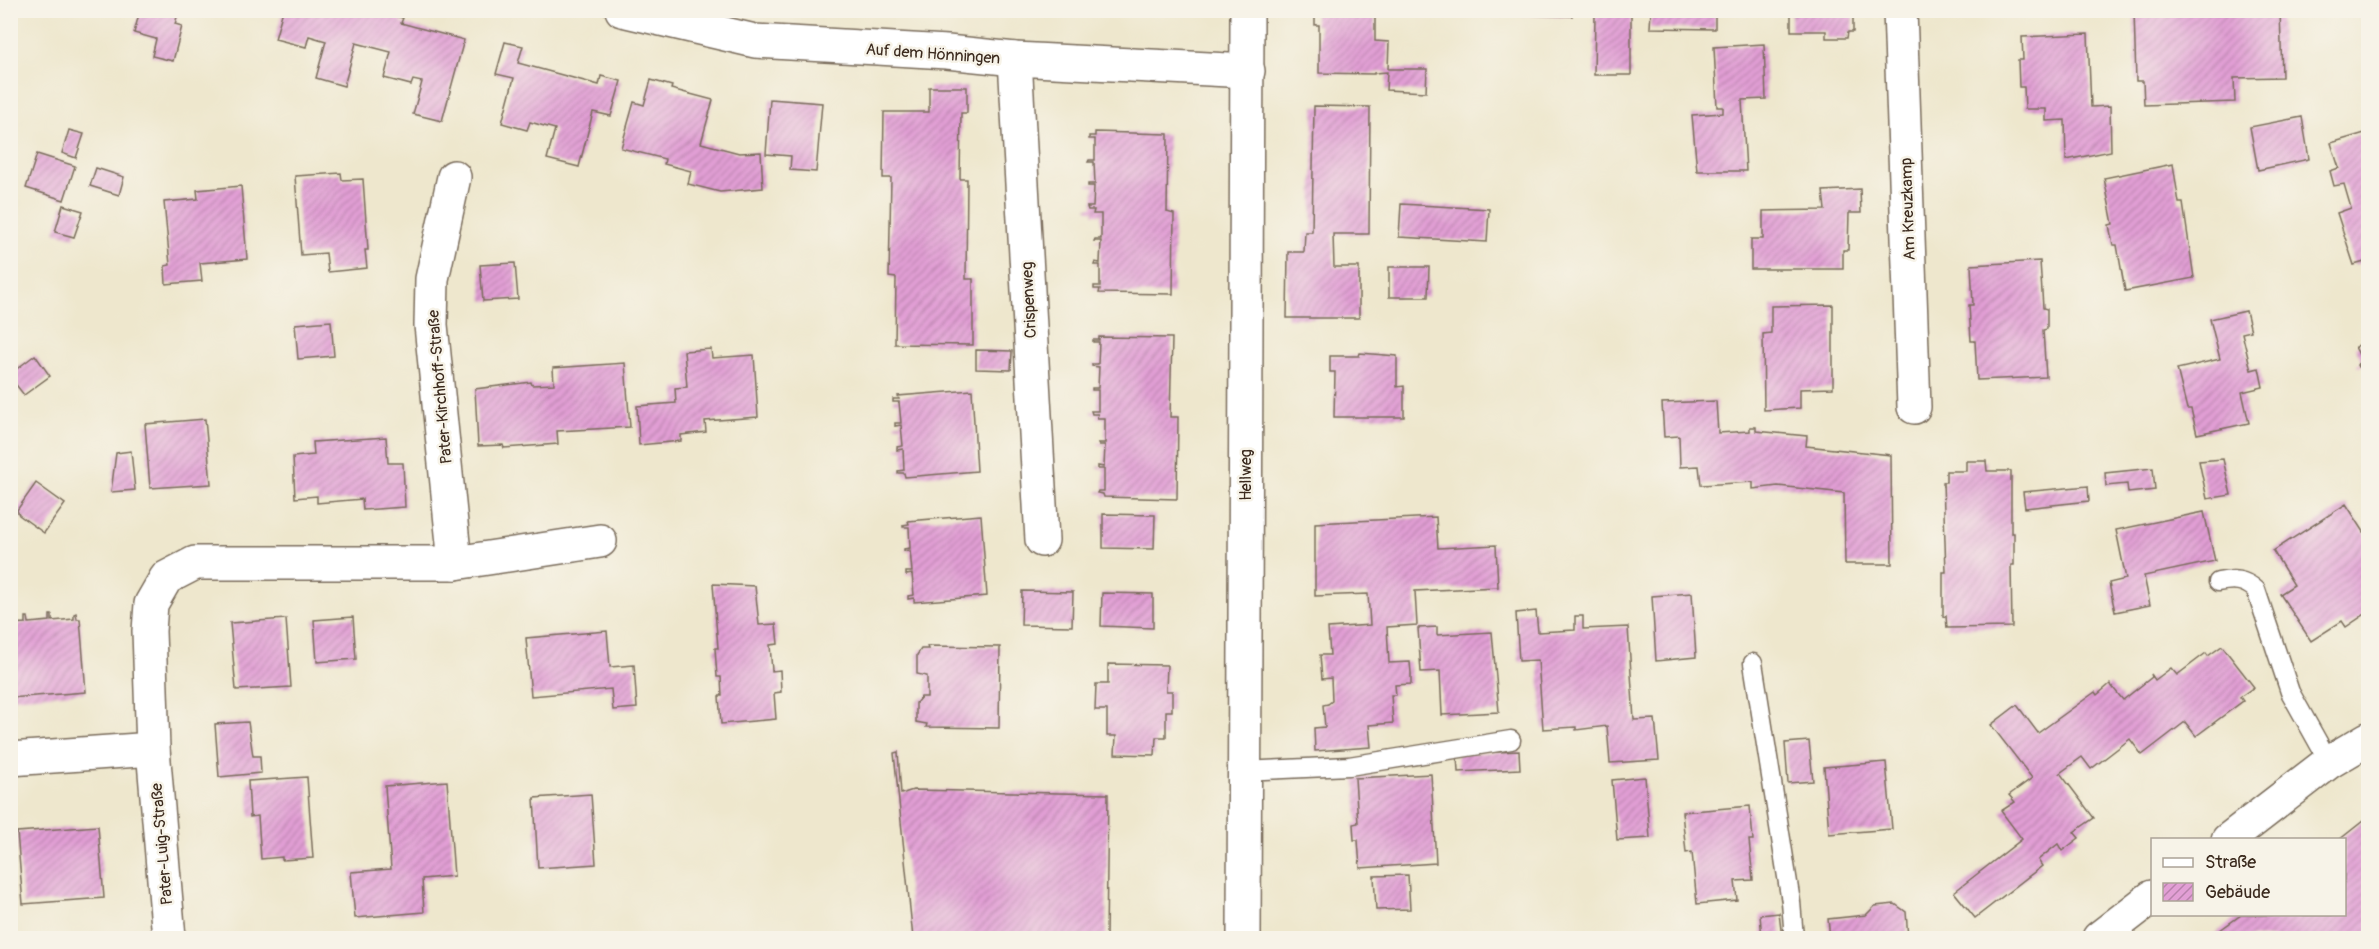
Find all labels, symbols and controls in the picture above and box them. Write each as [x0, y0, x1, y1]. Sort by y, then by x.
street label: Auf dem Hönningen [865, 39, 1001, 69]
street label: Am Kreuzkamp [1896, 157, 1920, 261]
street label: Crispenweg [1017, 261, 1041, 339]
street label: Pater-Kirchhoff-Straße [423, 309, 457, 465]
street label: Hellweg [1236, 449, 1256, 501]
street label: Pater-Luig-Straße [147, 782, 177, 906]
legend [2151, 838, 2346, 916]
text: Straße [2205, 851, 2256, 874]
text: Gebäude [2205, 881, 2270, 904]

